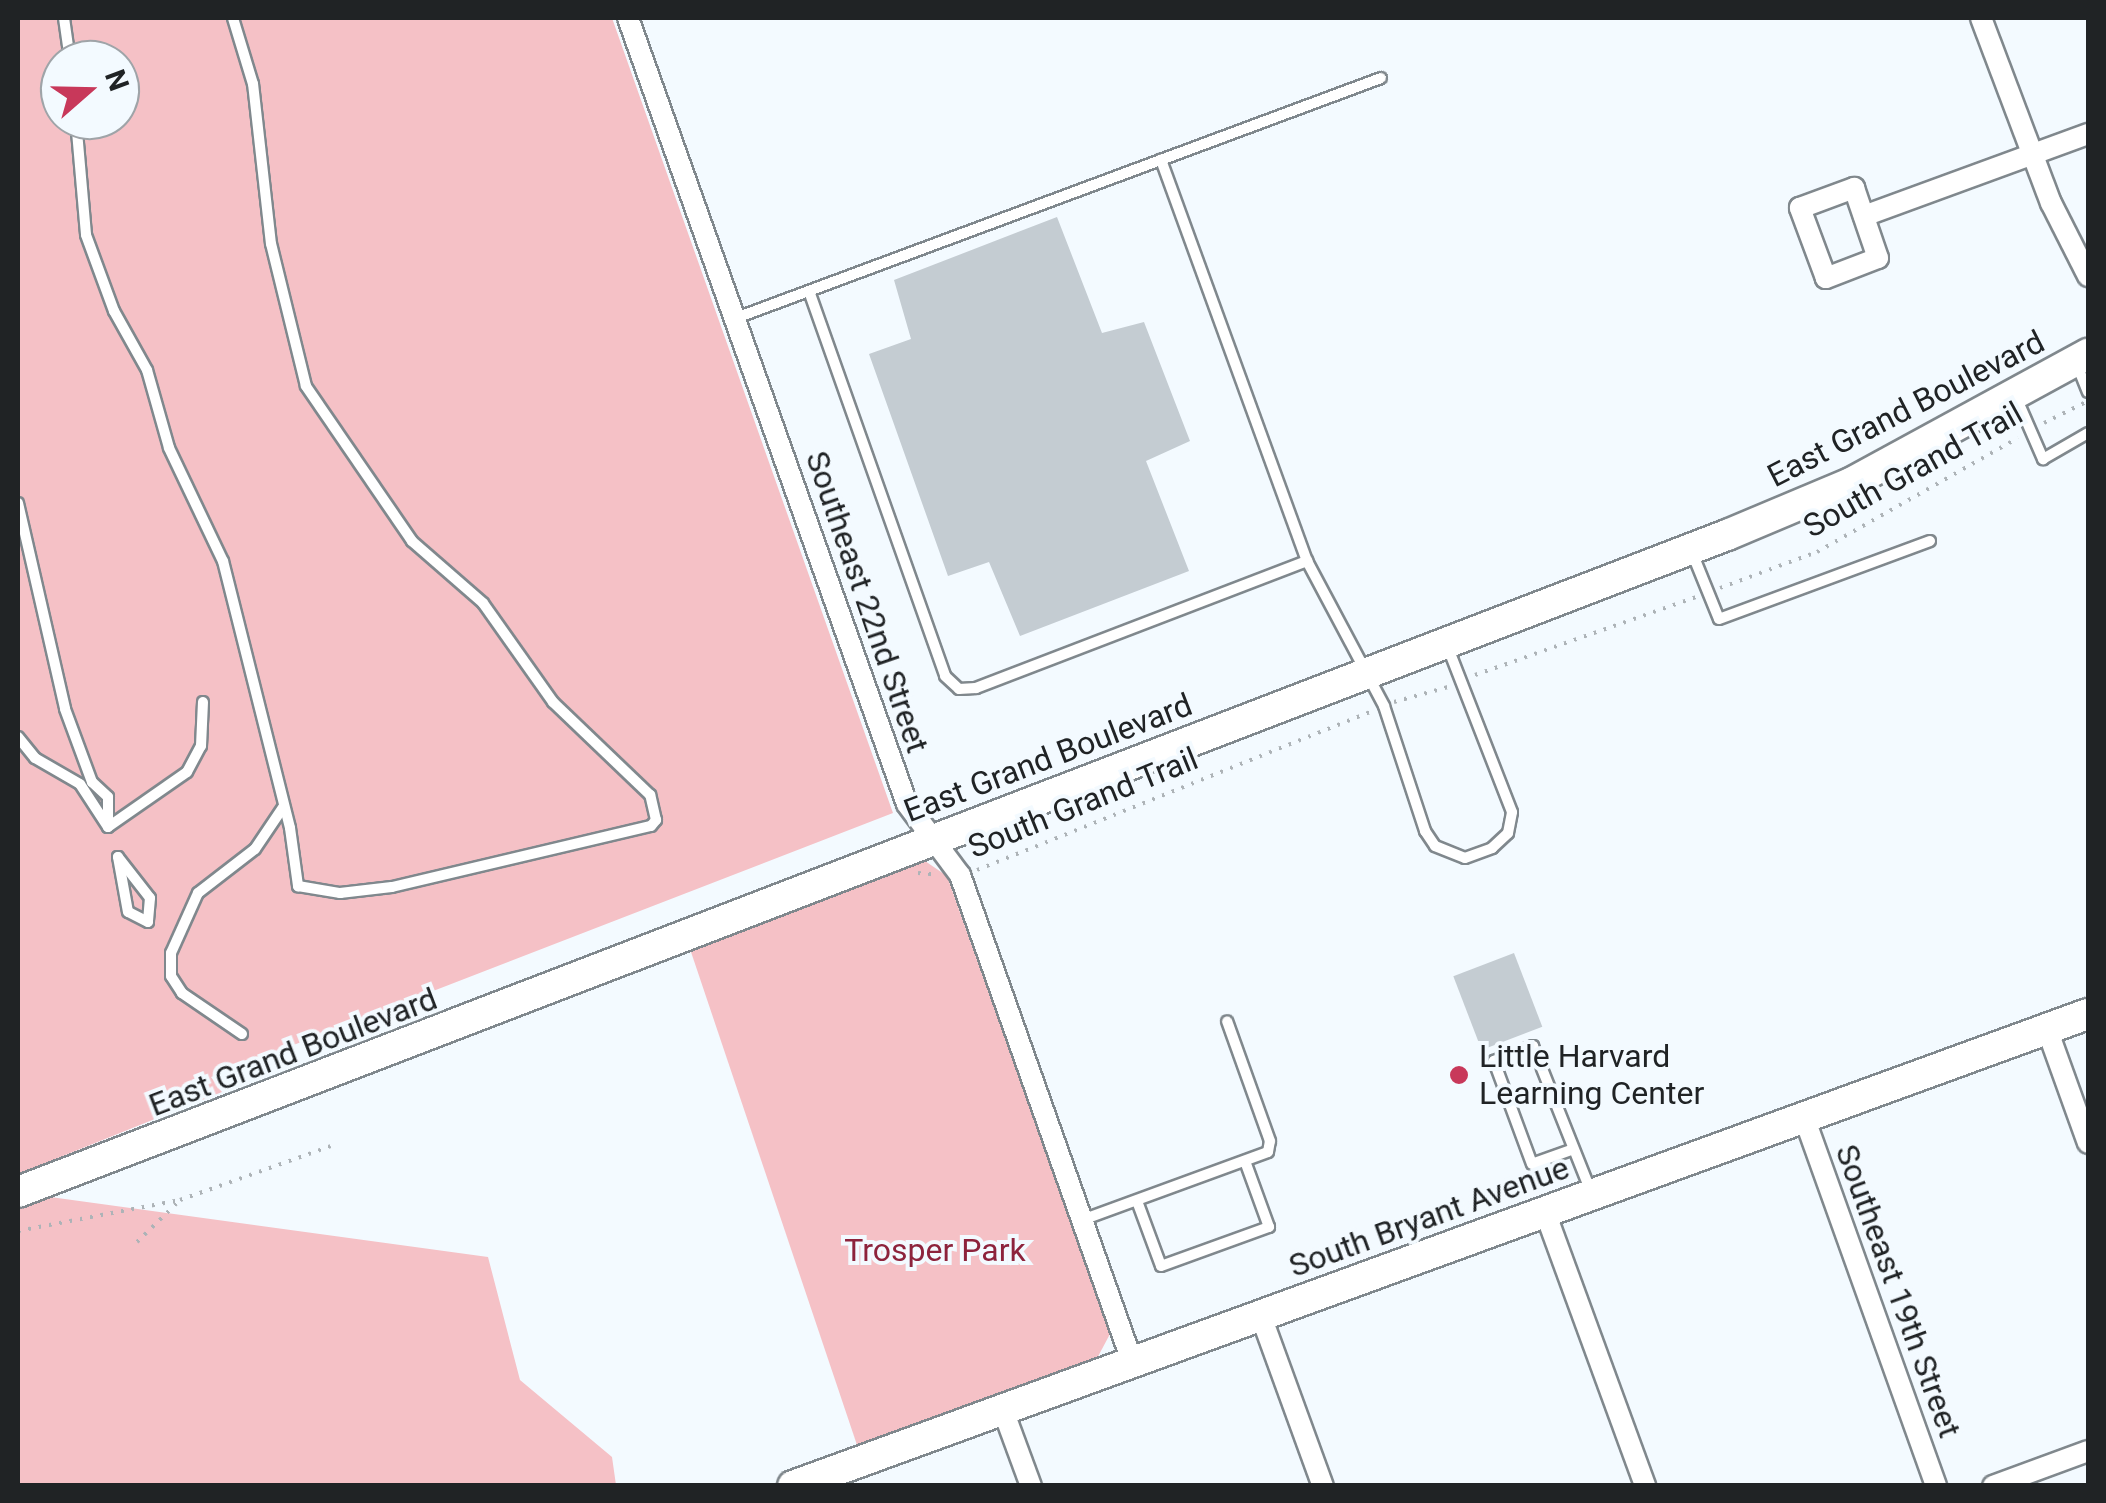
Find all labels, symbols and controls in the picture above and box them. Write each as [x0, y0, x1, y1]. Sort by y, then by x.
north arrow [40, 40, 140, 140]
text: N [98, 65, 136, 95]
street label: East Grand Boulevard [1761, 323, 2051, 495]
street label: South Grand Trail [1797, 394, 2029, 546]
street label: Southeast 22nd Street [797, 446, 937, 758]
street label: East Grand Boulevard [899, 685, 1197, 831]
street label: South Grand Trail [962, 739, 1204, 867]
street label: East Grand Boulevard [144, 979, 442, 1125]
place label: Little Harvard Learning Center [1479, 1038, 1704, 1113]
marker: Little Harvard Learning Center [1448, 1064, 1470, 1086]
street label: Southeast 19th Street [1827, 1139, 1969, 1443]
street label: South Bryant Avenue [1284, 1149, 1574, 1285]
park label: Trosper Park [844, 1231, 1026, 1269]

